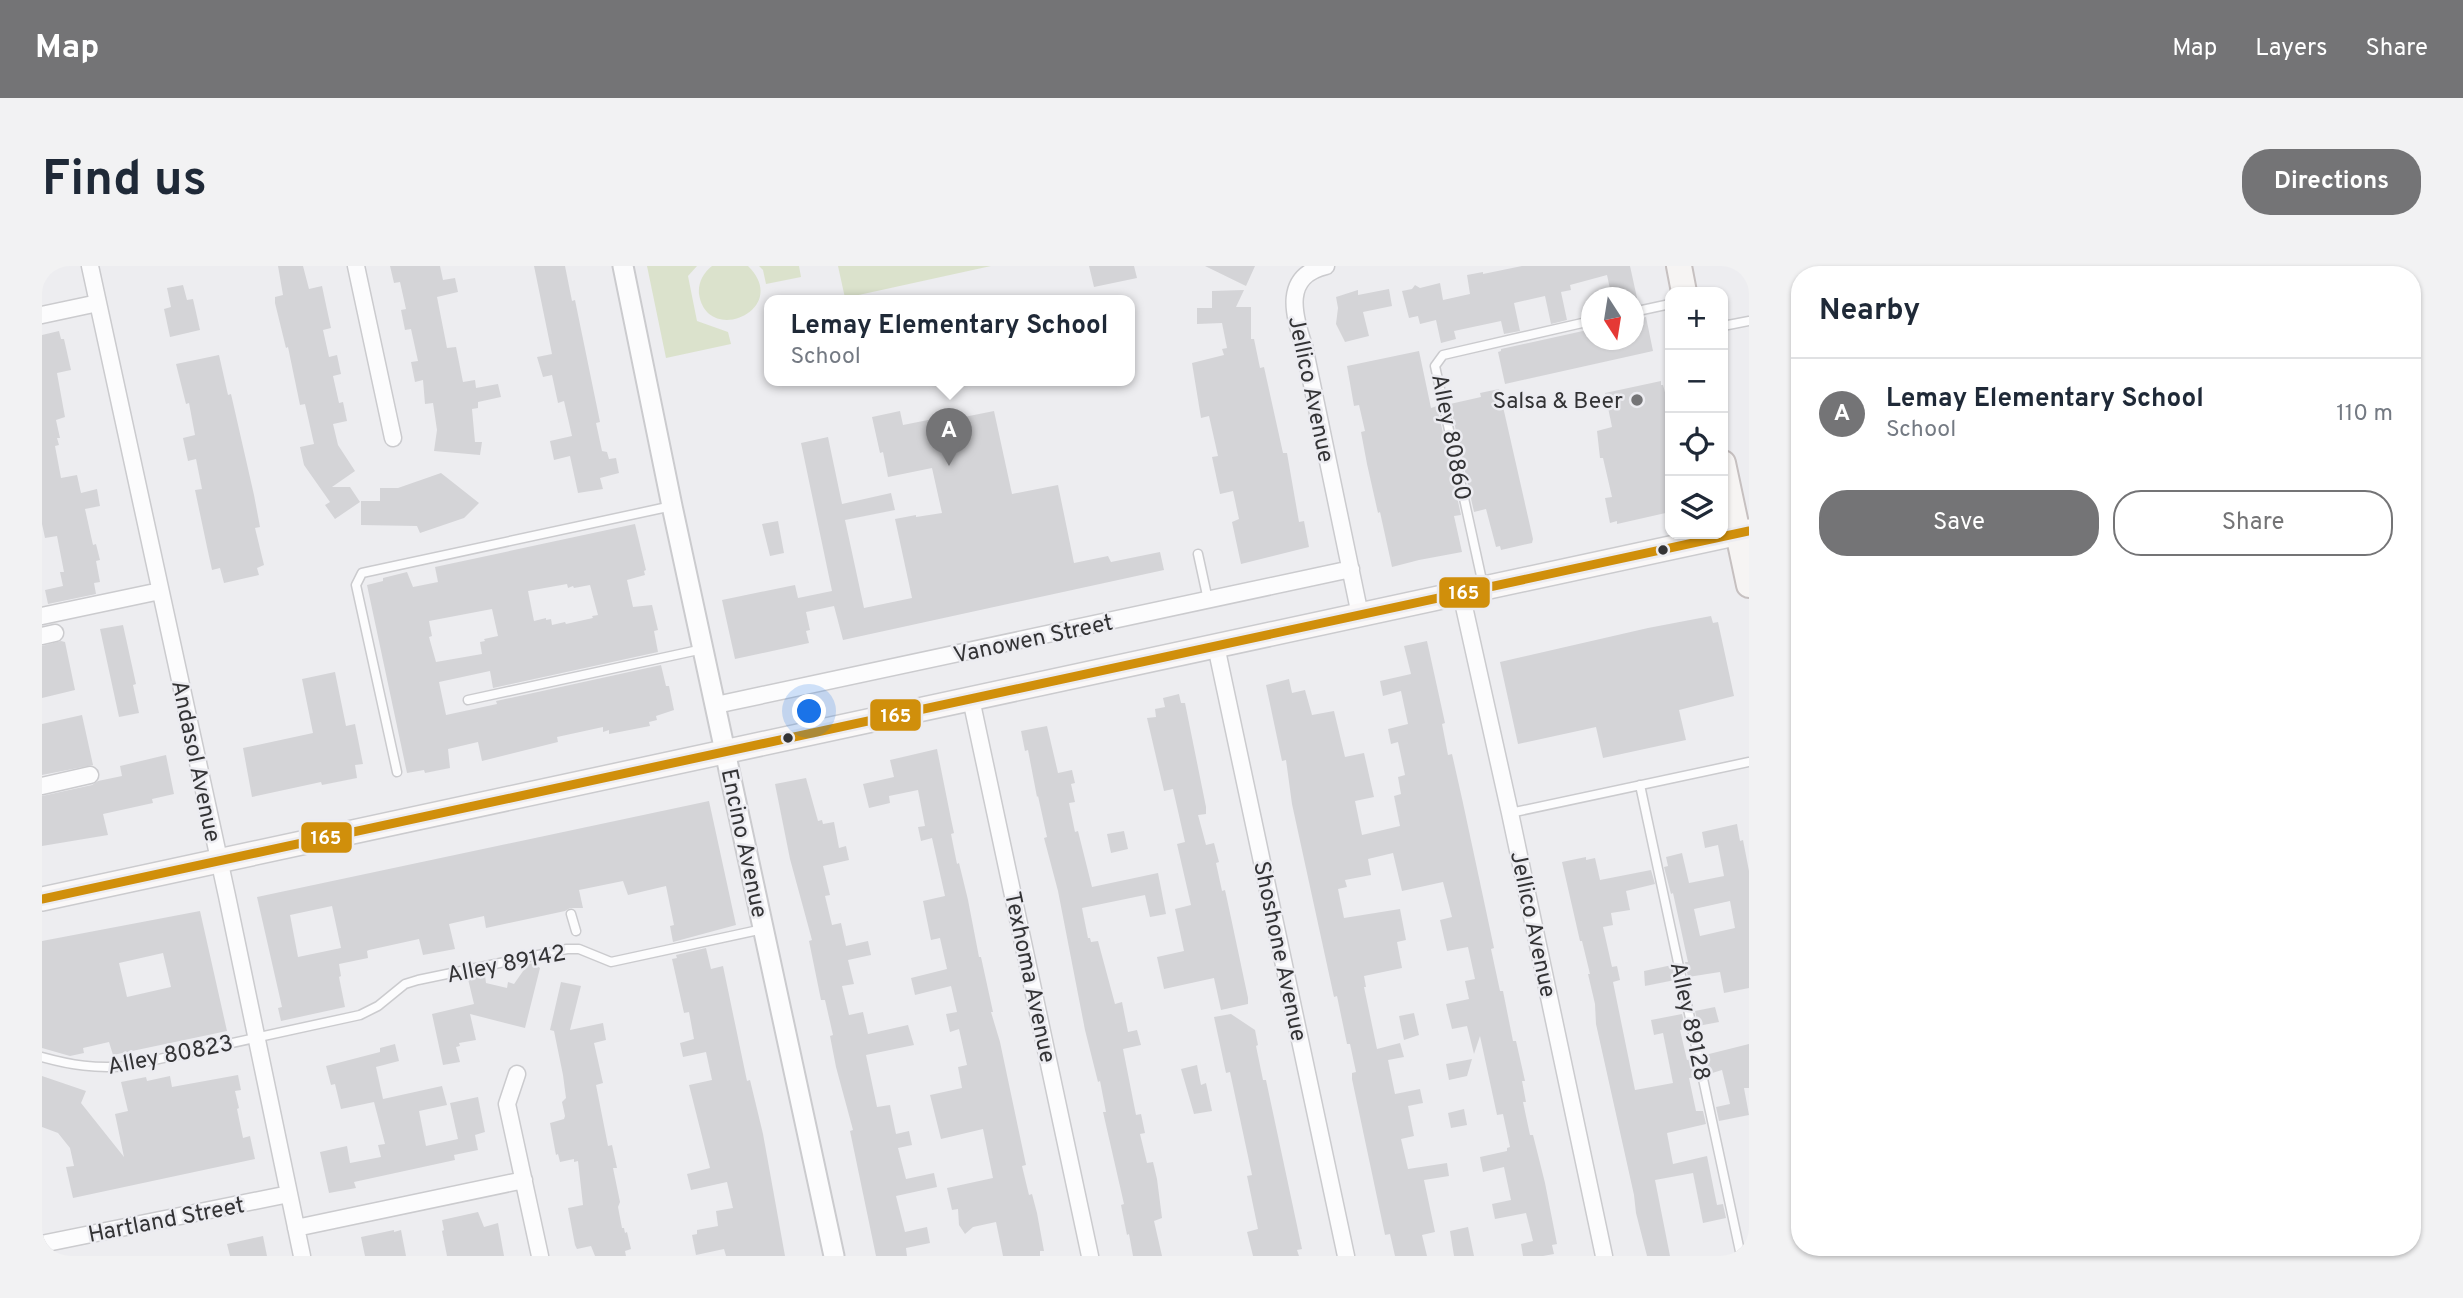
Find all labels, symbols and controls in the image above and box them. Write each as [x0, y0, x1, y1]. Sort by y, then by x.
text: Map [35, 28, 99, 70]
text: Map [2172, 34, 2217, 64]
text: Layers [2255, 34, 2327, 64]
text: Share [2365, 34, 2428, 64]
button: Directions [2242, 149, 2421, 215]
text: Find us [42, 151, 207, 213]
north arrow [1581, 287, 1644, 350]
map controls [1665, 287, 1728, 539]
button: + [1665, 287, 1728, 350]
text: Nearby [1819, 293, 1920, 330]
popup [764, 295, 1135, 386]
text: Lemay Elementary School [791, 310, 1108, 343]
street label: Jellico Avenue [1280, 314, 1339, 465]
text: School [791, 343, 861, 372]
button: − [1665, 350, 1728, 413]
street label: Alley 80860 [1423, 372, 1476, 503]
text: Lemay Elementary School [1886, 383, 2204, 416]
place label: Salsa & Beer [1492, 388, 1623, 417]
marker: Salsa & Beer [1629, 392, 1645, 408]
text: A [1834, 400, 1850, 429]
text: 110 m [2336, 400, 2393, 429]
pin: A [926, 408, 972, 466]
button: locate [1665, 413, 1728, 476]
text: School [1886, 416, 1956, 445]
button: layers [1665, 476, 1728, 539]
button: Save [1819, 490, 2099, 556]
button: Share [2113, 490, 2393, 556]
unlabelled marker [1656, 543, 1670, 557]
line badge: 165 [1438, 576, 1491, 609]
text: 165 [1449, 582, 1479, 606]
street label: Vanowen Street [951, 609, 1116, 671]
street label: Andasol Avenue [163, 678, 226, 845]
your location [792, 694, 826, 728]
line badge: 165 [869, 698, 922, 732]
text: 165 [881, 705, 911, 729]
unlabelled marker [781, 731, 795, 745]
street label: Encino Avenue [713, 766, 773, 921]
line badge: 165 [300, 821, 353, 854]
text: 165 [311, 827, 341, 851]
street label: Jellico Avenue [1502, 849, 1561, 1000]
street label: Shoshone Avenue [1245, 859, 1312, 1044]
street label: Texhoma Avenue [996, 889, 1061, 1066]
street label: Alley 89142 [444, 940, 569, 991]
street label: Alley 89128 [1662, 959, 1715, 1084]
street label: Alley 80823 [105, 1030, 236, 1083]
street label: Hartland Street [86, 1192, 247, 1251]

